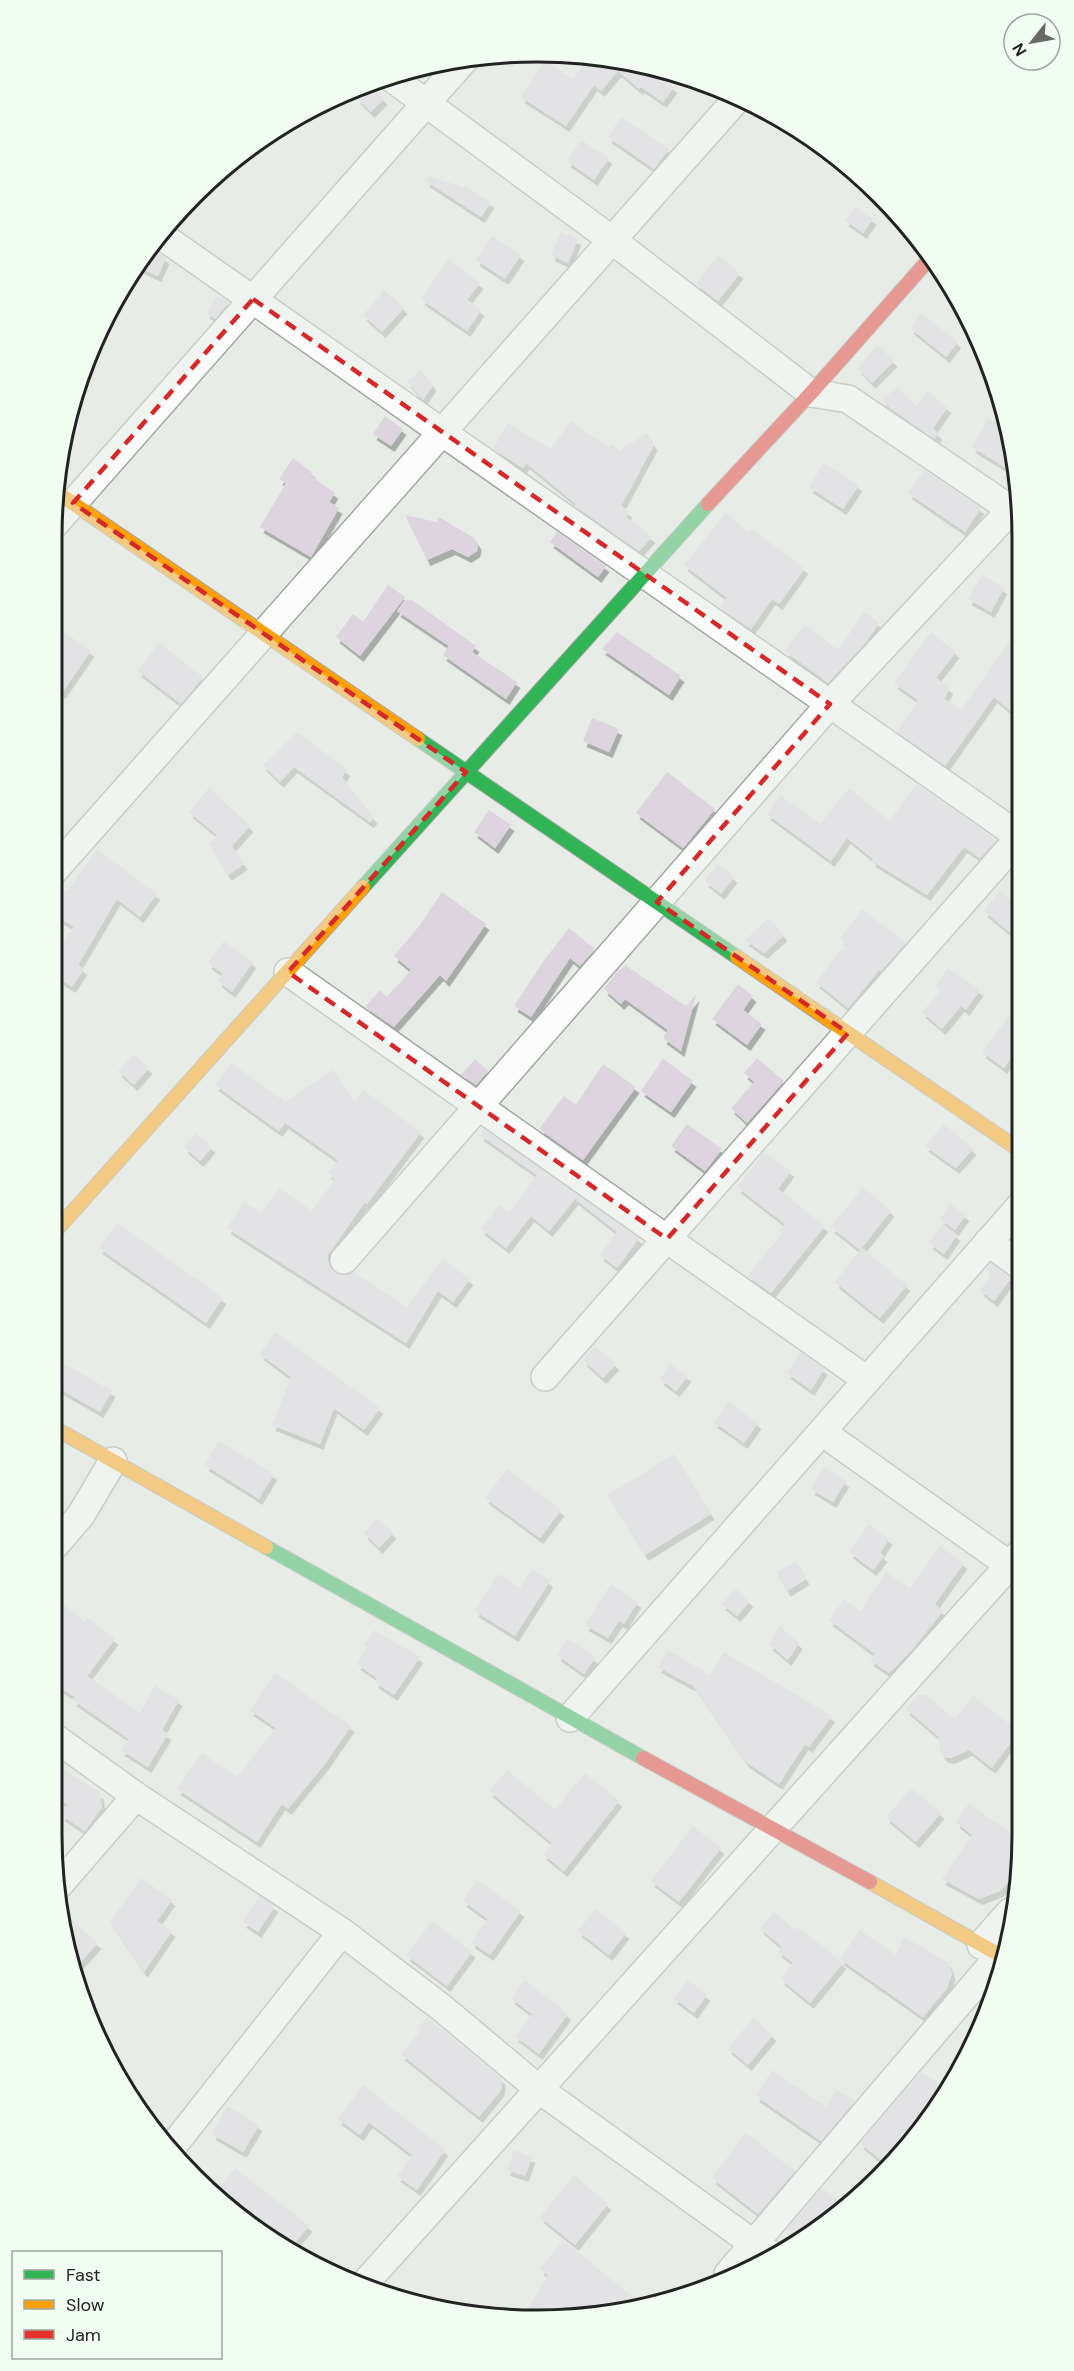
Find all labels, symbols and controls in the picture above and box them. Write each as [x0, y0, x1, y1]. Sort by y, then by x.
north arrow [1002, 12, 1062, 72]
text: N [1008, 39, 1032, 60]
legend [12, 2251, 222, 2359]
text: Fast [66, 2263, 101, 2287]
text: Slow [66, 2293, 105, 2317]
text: Jam [66, 2323, 101, 2347]

